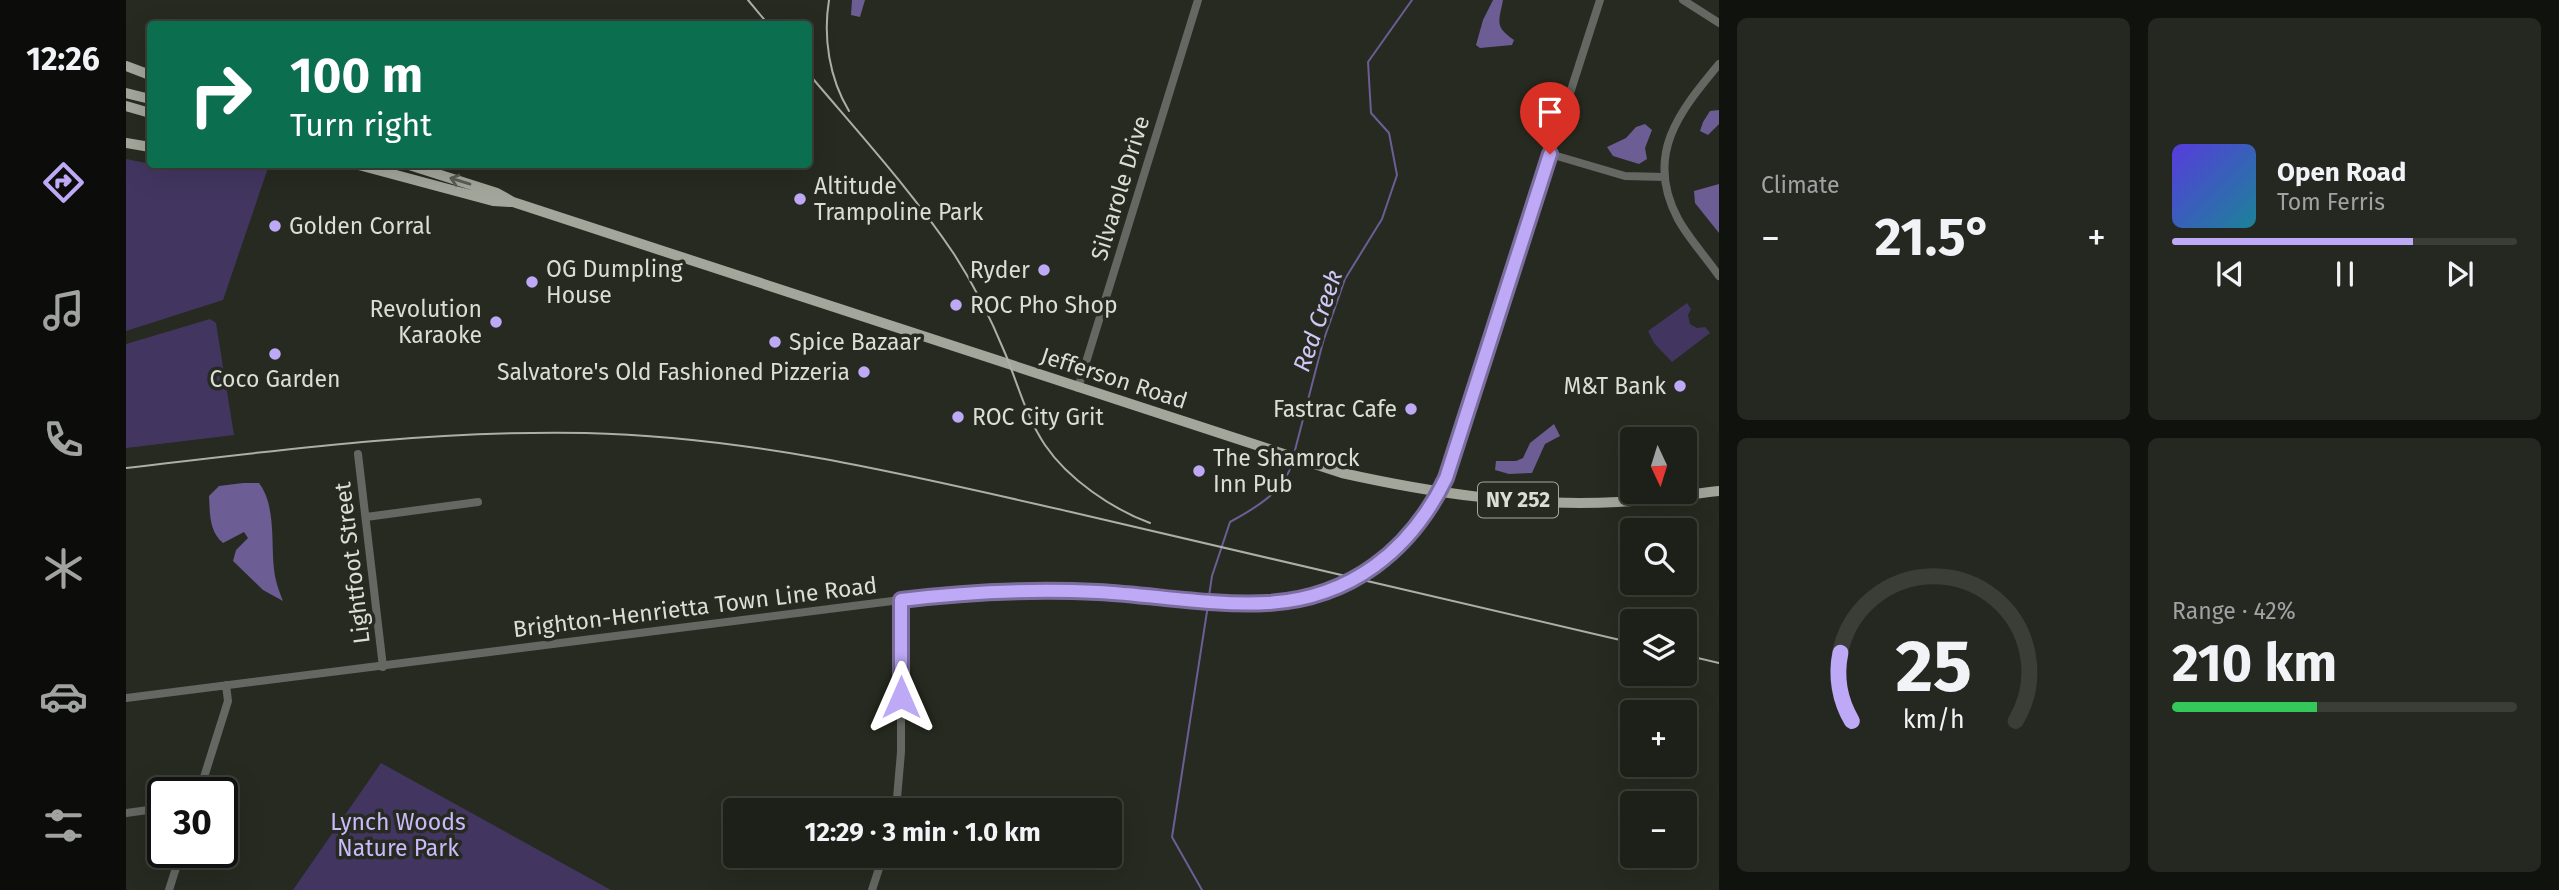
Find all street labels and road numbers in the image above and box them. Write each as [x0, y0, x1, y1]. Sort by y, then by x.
street label: Silvarole Drive [1085, 112, 1155, 264]
street label: Jefferson Road [1037, 341, 1191, 415]
street label: Lightfoot Street [328, 480, 376, 646]
road number: NY 252 [1478, 482, 1558, 518]
street label: Brighton-Henrietta Town Line Road [511, 571, 879, 643]

